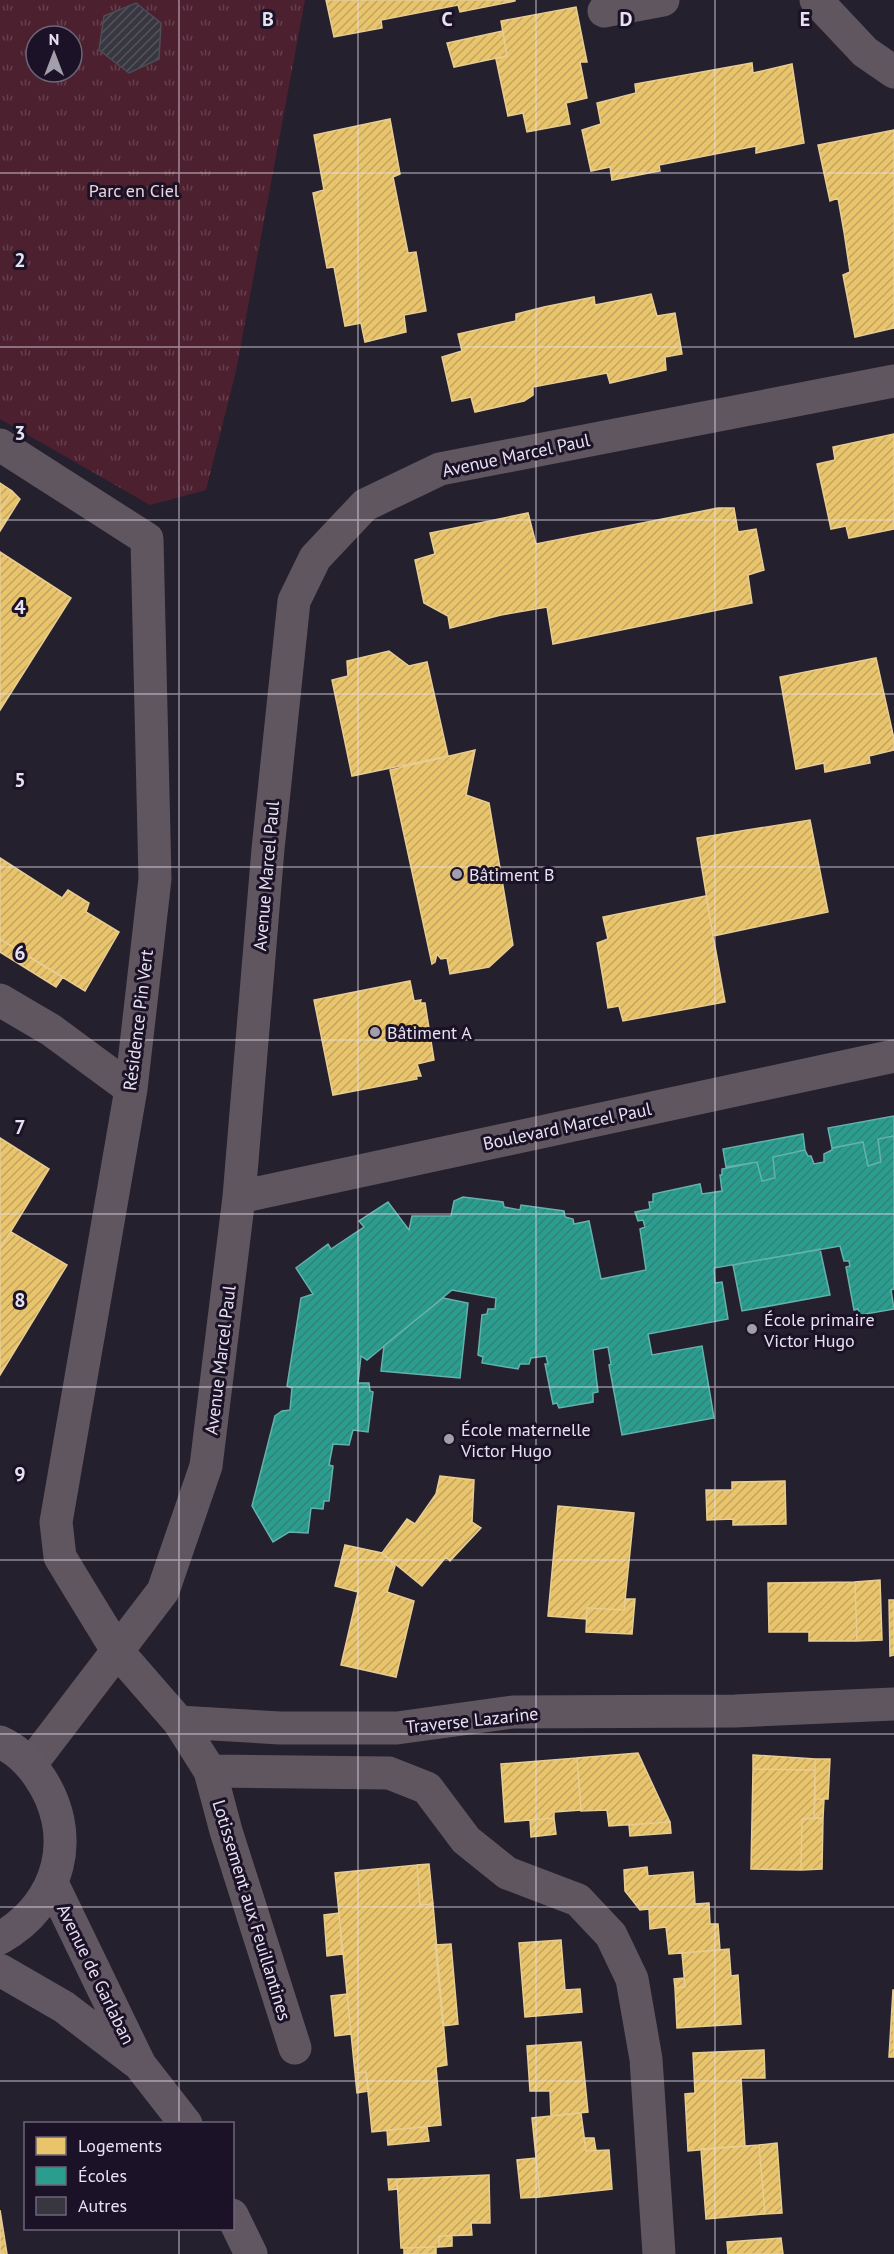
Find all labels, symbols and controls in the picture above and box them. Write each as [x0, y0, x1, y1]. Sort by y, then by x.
text: B [262, 6, 274, 32]
text: C [441, 6, 453, 32]
text: D [620, 6, 633, 32]
text: E [800, 6, 810, 32]
north arrow [24, 24, 84, 84]
text: N [49, 29, 59, 49]
park label: Parc en Ciel [89, 179, 180, 202]
text: 2 [14, 247, 26, 273]
text: 3 [14, 420, 26, 446]
street label: Avenue Marcel Paul [440, 428, 593, 482]
text: 4 [14, 594, 26, 620]
text: 5 [14, 767, 26, 793]
street label: Avenue Marcel Paul [248, 799, 284, 952]
place label: Bâtiment B [469, 863, 554, 886]
marker: Bâtiment B [450, 867, 464, 881]
text: 6 [14, 940, 26, 966]
street label: Résidence Pin Vert [118, 948, 158, 1092]
place label: Bâtiment A [387, 1021, 472, 1044]
marker: Bâtiment A [368, 1025, 382, 1039]
street label: Boulevard Marcel Paul [481, 1097, 654, 1155]
text: 7 [14, 1114, 26, 1140]
street label: Avenue Marcel Paul [199, 1283, 241, 1436]
text: 8 [14, 1287, 26, 1313]
place label: École primaire Victor Hugo [763, 1308, 875, 1352]
marker: École primaire Victor Hugo [745, 1322, 759, 1336]
place label: École maternelle Victor Hugo [460, 1418, 591, 1462]
marker: École maternelle Victor Hugo [442, 1432, 456, 1446]
text: 9 [14, 1461, 26, 1487]
street label: Traverse Lazarine [405, 1702, 539, 1738]
street label: Lotissement aux Feuillantines [207, 1797, 297, 2023]
street label: Avenue de Garlaban [52, 1900, 140, 2048]
legend [24, 2122, 234, 2230]
text: Logements [78, 2134, 162, 2157]
text: Écoles [78, 2164, 127, 2187]
text: Autres [78, 2194, 127, 2217]

